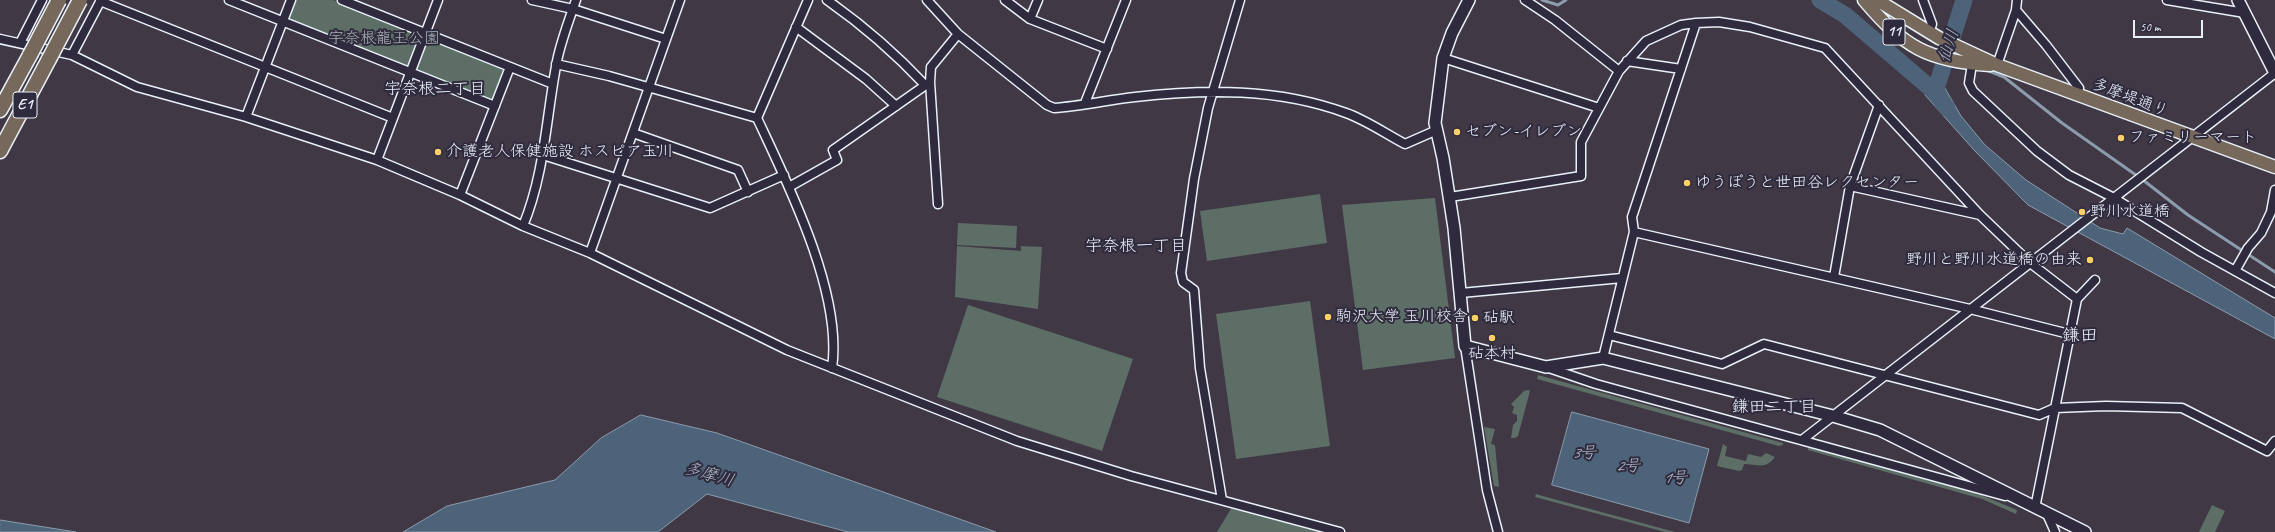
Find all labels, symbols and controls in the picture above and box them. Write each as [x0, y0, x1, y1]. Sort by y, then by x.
scale bar [2135, 12, 2205, 38]
road number: 11 [1883, 19, 1905, 45]
text: 50 m [2140, 19, 2160, 35]
water label: 仙川 [1934, 27, 1964, 65]
park label: 宇奈根龍王公園 [328, 29, 440, 49]
street label: 多摩堤通り [2089, 75, 2171, 121]
district label: 宇奈根二丁目 [384, 80, 486, 100]
road number: E1 [13, 92, 37, 118]
place label: セブン-イレブン [1465, 122, 1582, 142]
marker: セブン-イレブン [1452, 127, 1462, 137]
place label: ファミリーマート [2129, 128, 2257, 148]
marker: ファミリーマート [2116, 133, 2126, 143]
place label: 介護老人保健施設 ホスピア玉川 [446, 142, 674, 162]
marker: 介護老人保健施設 ホスピア玉川 [433, 147, 443, 157]
place label: ゆうぽうと世田谷レクセンター [1695, 173, 1919, 193]
marker: ゆうぽうと世田谷レクセンター [1682, 178, 1692, 188]
place label: 野川水道橋 [2090, 202, 2170, 222]
marker: 野川水道橋 [2077, 207, 2087, 217]
district label: 宇奈根一丁目 [1085, 237, 1187, 257]
place label: 野川と野川水道橋の由来 [1906, 250, 2082, 270]
marker: 野川と野川水道橋の由来 [2085, 255, 2095, 265]
place label: 駒沢大学 玉川校舎 [1336, 307, 1468, 327]
place label: 砧駅 [1483, 308, 1515, 328]
marker: 駒沢大学 玉川校舎 [1323, 312, 1333, 322]
marker: 砧駅 [1470, 313, 1480, 323]
district label: 鎌田 [2062, 325, 2098, 347]
marker: 砧本村 [1487, 333, 1497, 343]
place label: 砧本村 [1468, 344, 1516, 364]
district label: 鎌田二丁目 [1732, 398, 1816, 418]
water label: 3号 [1572, 444, 1596, 464]
water label: 2号 [1616, 457, 1640, 477]
water label: 多摩川 [682, 458, 736, 492]
water label: 1号 [1663, 469, 1687, 489]

